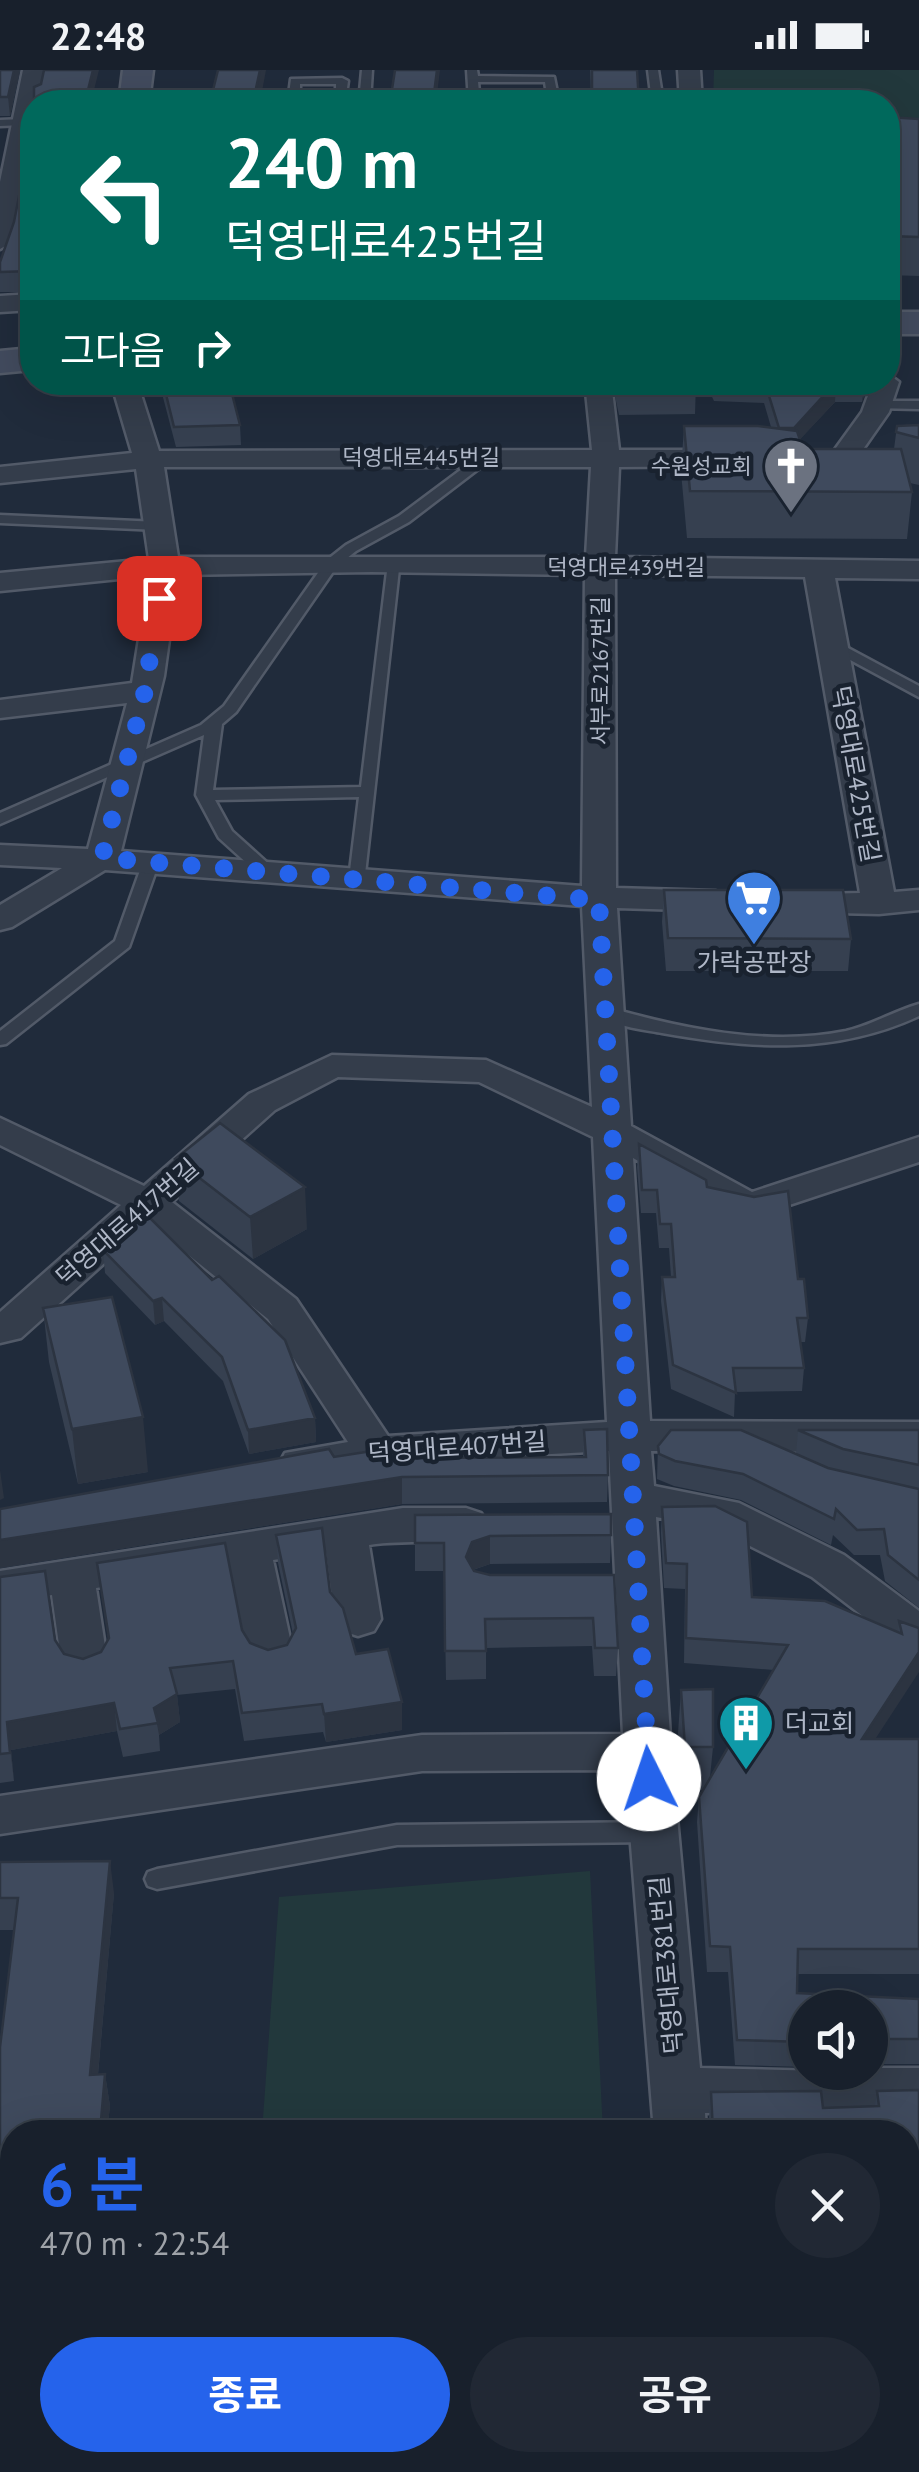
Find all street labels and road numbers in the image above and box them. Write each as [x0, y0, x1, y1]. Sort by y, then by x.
street label: 덕영대로445번길 [342, 443, 500, 471]
street label: 덕영대로439번길 [547, 553, 705, 581]
street label: 서부로2167번길 [586, 596, 614, 746]
street label: 덕영대로425번길 [825, 683, 887, 865]
street label: 덕영대로417번길 [49, 1151, 205, 1293]
street label: 덕영대로407번길 [367, 1425, 547, 1469]
street label: 덕영대로381번길 [642, 1875, 690, 2055]

